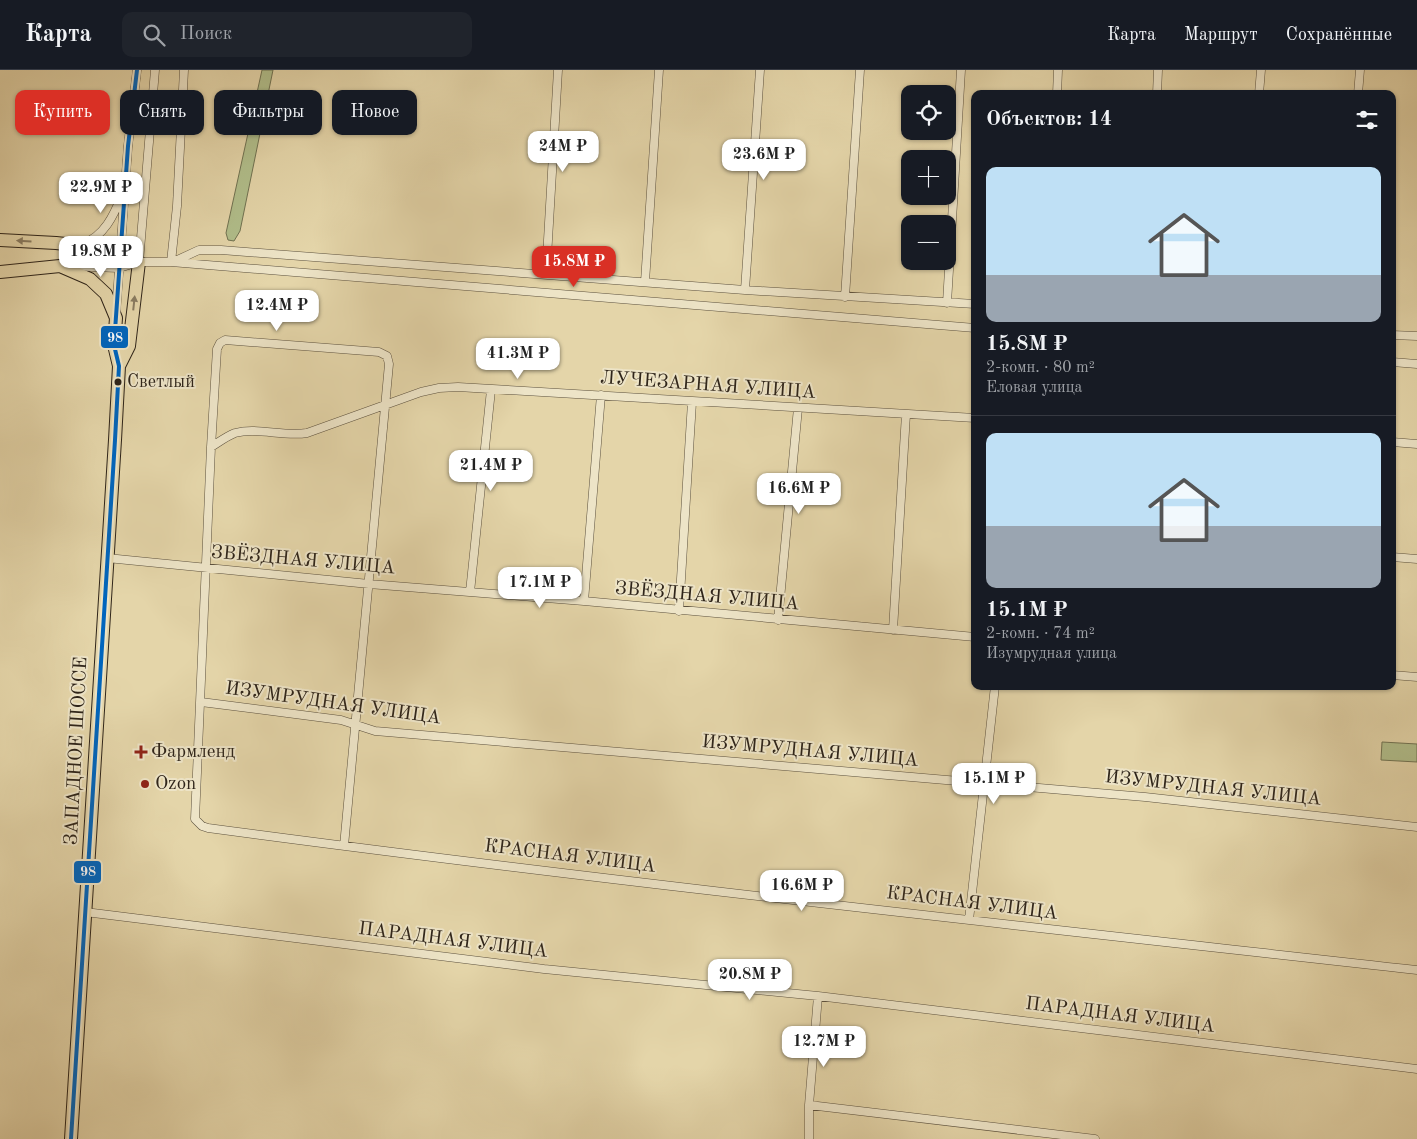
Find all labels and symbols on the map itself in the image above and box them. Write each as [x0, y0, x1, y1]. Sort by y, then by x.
pin: 24M ₽ [528, 131, 598, 173]
pin: 23.6M ₽ [718, 138, 810, 181]
pin: 22.9M ₽ [55, 172, 147, 214]
pin: 19.8M ₽ [55, 236, 147, 278]
one-way arrow [16, 237, 32, 245]
pin: 15.8M ₽ [528, 246, 620, 288]
pin: 12.4M ₽ [231, 290, 323, 332]
one-way arrow [130, 294, 138, 310]
line badge: 98 [100, 325, 129, 349]
text: 98 [107, 331, 123, 345]
pin: 41.3M ₽ [472, 338, 564, 380]
street label: ЛУЧЕЗАРНАЯ УЛИЦА [600, 369, 817, 403]
place label: Светлый [127, 373, 195, 391]
marker: Светлый [113, 377, 123, 387]
pin: 21.4M ₽ [445, 450, 537, 492]
pin: 16.6M ₽ [753, 472, 845, 515]
street label: ЗВЁЗДНАЯ УЛИЦА [210, 540, 397, 579]
pin: 17.1M ₽ [494, 566, 586, 609]
street label: ЗВЁЗДНАЯ УЛИЦА [614, 576, 801, 615]
street label: ЗАПАДНОЕ ШОССЕ [63, 656, 91, 846]
street label: ИЗУМРУДНАЯ УЛИЦА [224, 679, 443, 729]
street label: ИЗУМРУДНАЯ УЛИЦА [701, 733, 920, 771]
place label: Фармленд [151, 743, 236, 762]
marker: Фармленд [135, 746, 147, 758]
pin: 15.1M ₽ [948, 762, 1040, 805]
street label: ИЗУМРУДНАЯ УЛИЦА [1104, 768, 1323, 810]
place label: Ozon [155, 775, 196, 794]
marker: Ozon [139, 778, 151, 790]
street label: КРАСНАЯ УЛИЦА [483, 837, 657, 877]
line badge: 98 [73, 860, 102, 884]
text: 98 [80, 865, 96, 879]
pin: 16.6M ₽ [756, 870, 848, 912]
street label: КРАСНАЯ УЛИЦА [885, 884, 1059, 924]
street label: ПАРАДНАЯ УЛИЦА [357, 920, 549, 962]
pin: 20.8M ₽ [704, 958, 796, 1001]
street label: ПАРАДНАЯ УЛИЦА [1024, 995, 1216, 1037]
pin: 12.7M ₽ [778, 1026, 870, 1068]

